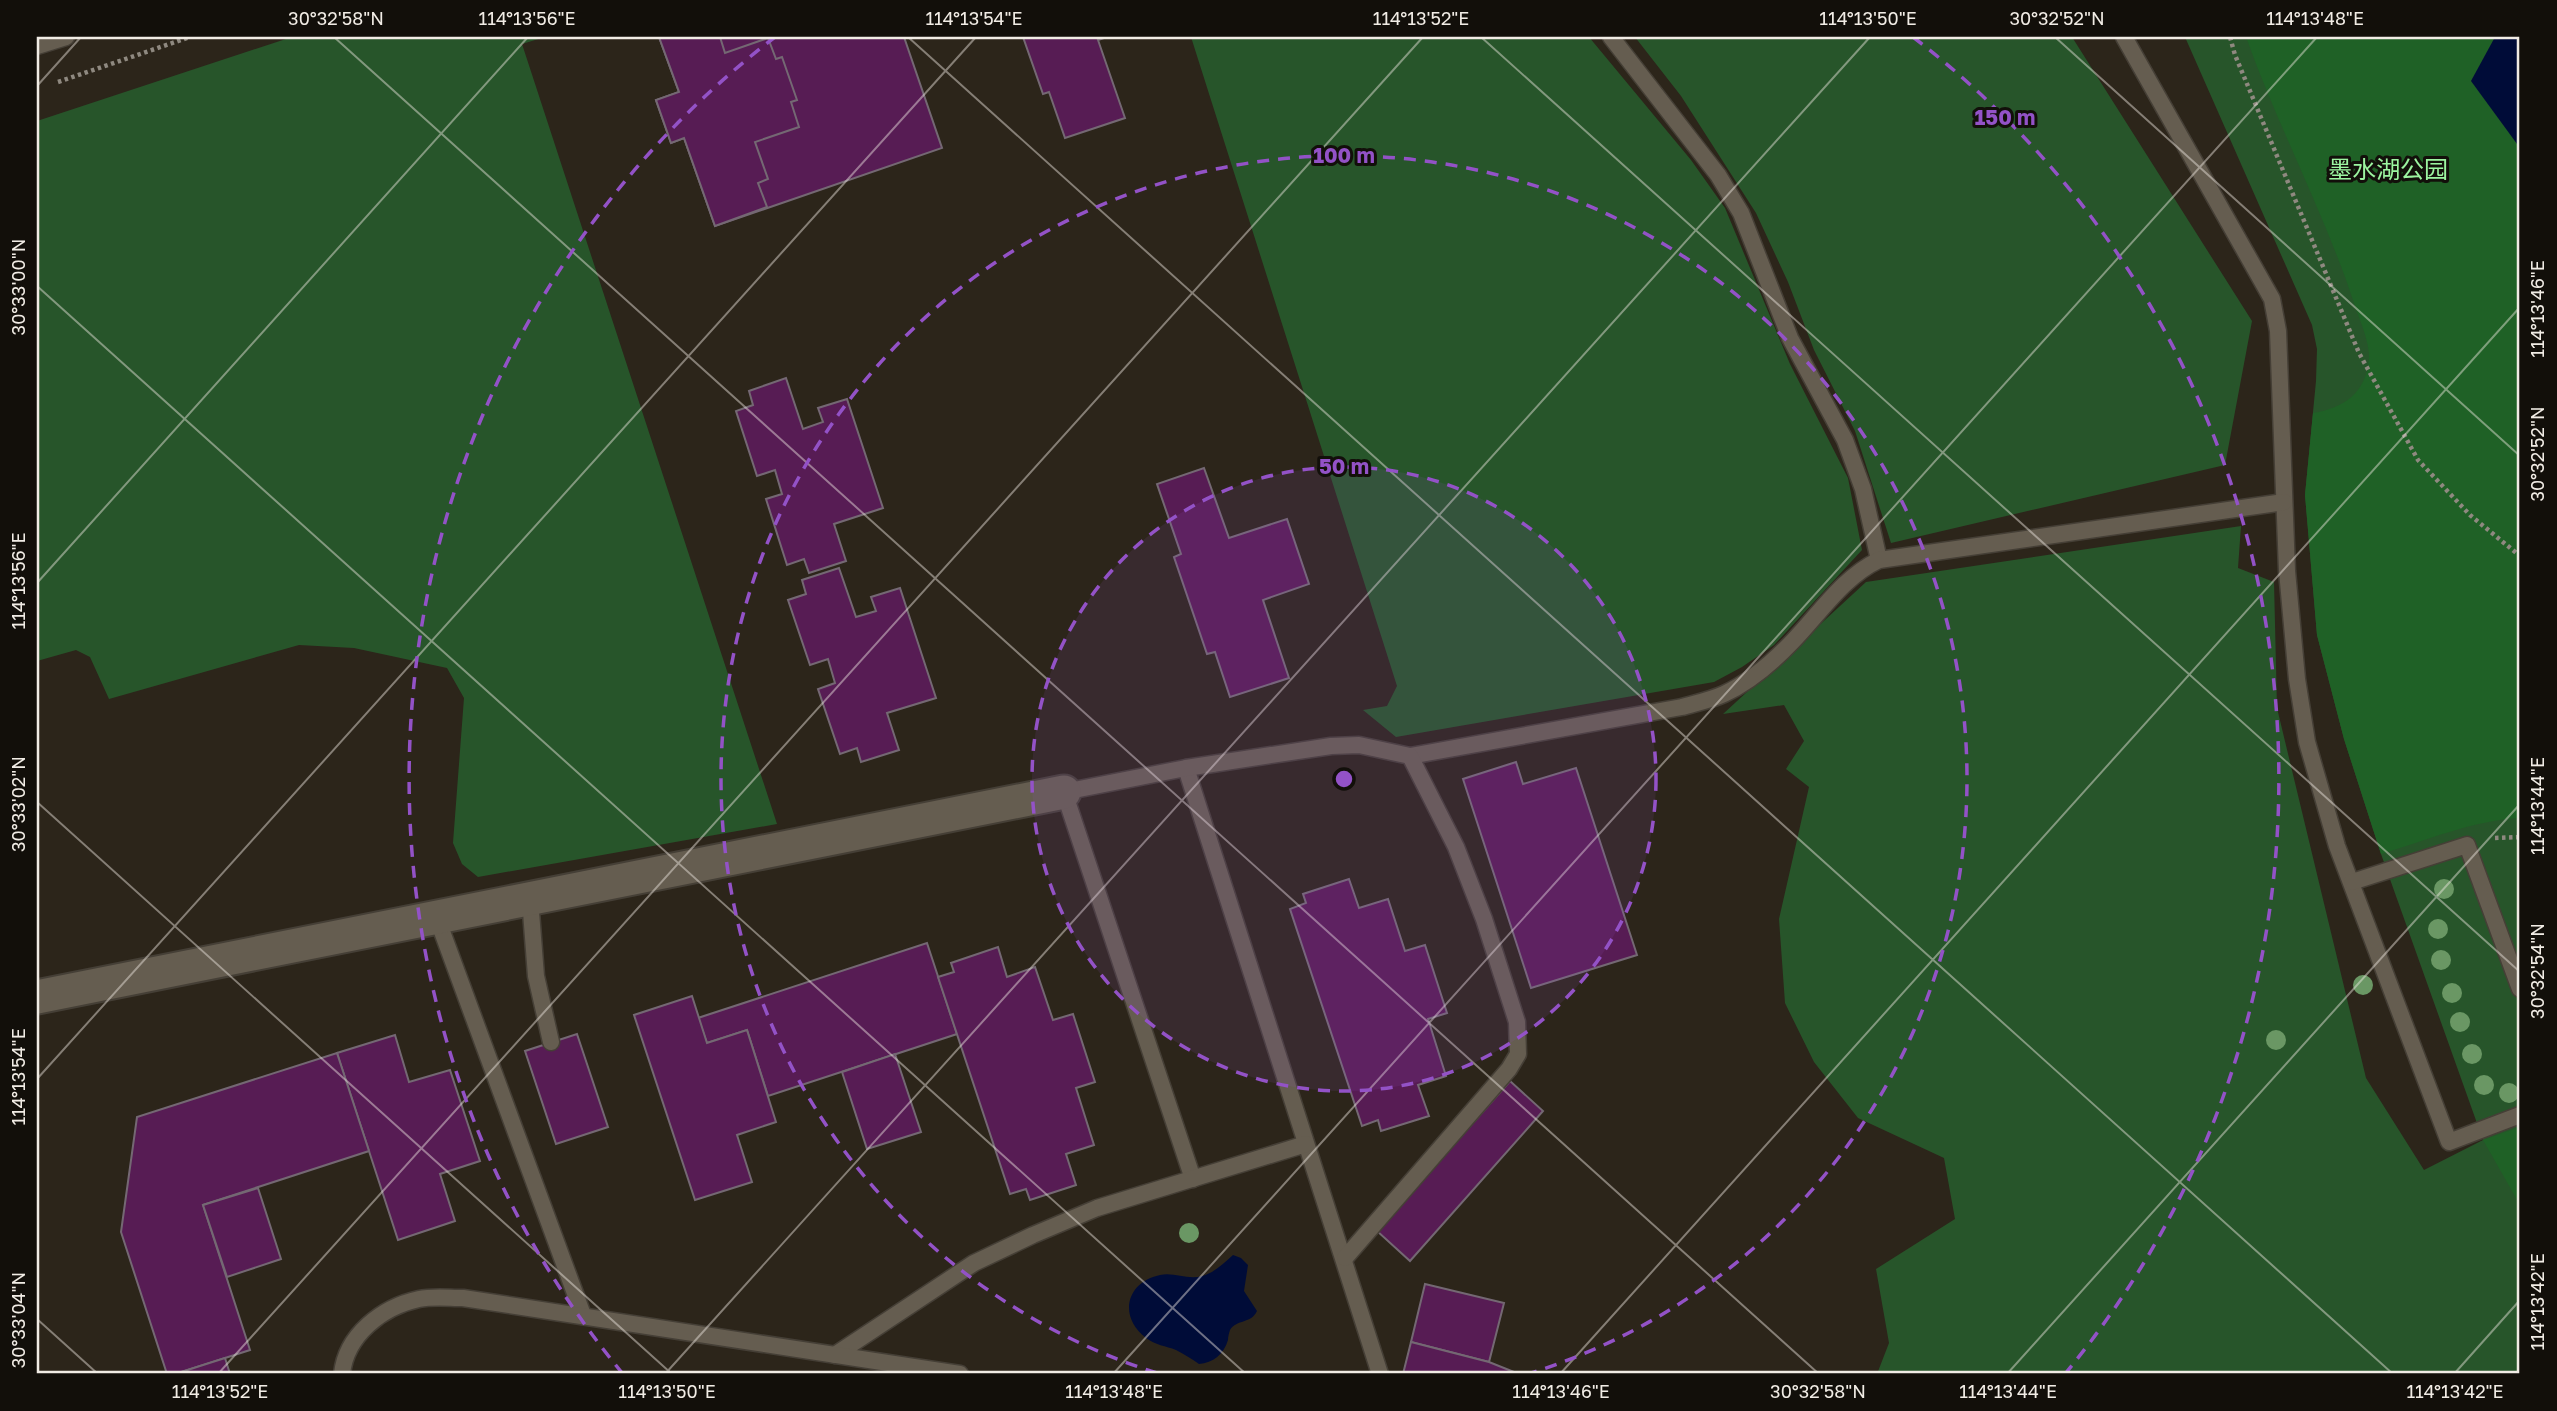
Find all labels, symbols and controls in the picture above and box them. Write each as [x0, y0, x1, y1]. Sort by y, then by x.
text: 30°32'58"N [288, 7, 384, 29]
text: 114°13'56"E [478, 7, 576, 29]
text: 114°13'54"E [925, 7, 1023, 29]
text: 114°13'52"E [1373, 7, 1469, 29]
text: 114°13'50"E [1819, 7, 1917, 29]
text: 30°32'52"N [2009, 7, 2105, 29]
text: 114°13'48"E [2266, 7, 2364, 29]
text: 150 m [1975, 104, 2035, 130]
text: 100 m [1313, 142, 1375, 168]
park label: 墨水湖公园 [2328, 154, 2448, 183]
text: 30°33'00"N [7, 239, 29, 335]
text: 114°13'46"E [2526, 260, 2548, 358]
text: 30°32'52"N [2526, 406, 2548, 502]
text: 50 m [1319, 453, 1369, 479]
text: 114°13'56"E [7, 532, 29, 630]
text: 30°33'02"N [7, 756, 29, 852]
text: 114°13'44"E [2526, 757, 2548, 855]
centre of rings [1332, 767, 1356, 791]
text: 30°32'54"N [2526, 923, 2548, 1019]
text: 114°13'54"E [7, 1028, 29, 1126]
text: 114°13'42"E [2526, 1253, 2548, 1351]
text: 30°33'04"N [7, 1272, 29, 1368]
text: 114°13'52"E [172, 1380, 268, 1402]
text: 114°13'50"E [618, 1380, 716, 1402]
text: 114°13'48"E [1065, 1380, 1163, 1402]
text: 114°13'46"E [1512, 1380, 1610, 1402]
text: 30°32'58"N [1770, 1380, 1866, 1402]
text: 114°13'44"E [1959, 1380, 2057, 1402]
text: 114°13'42"E [2406, 1380, 2504, 1402]

